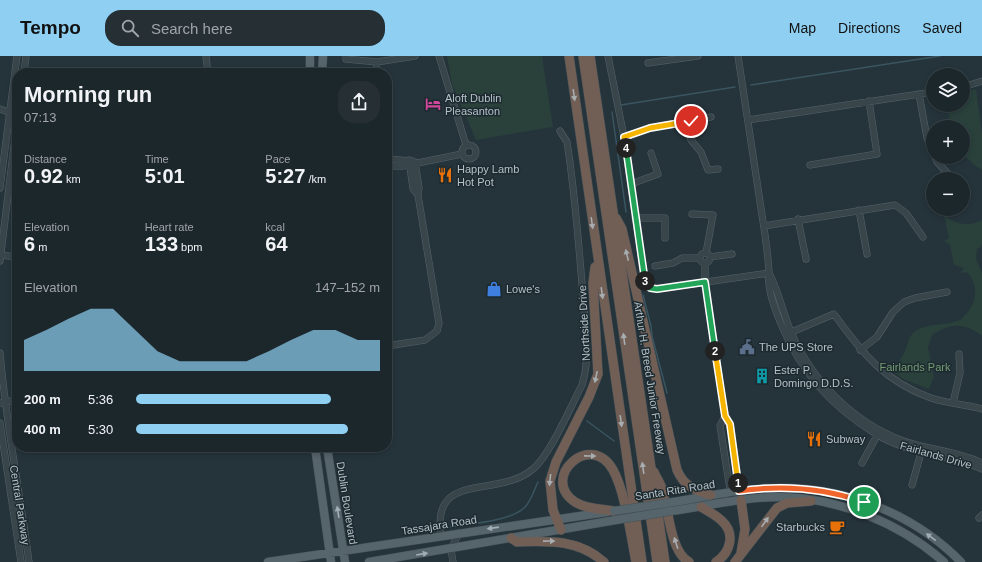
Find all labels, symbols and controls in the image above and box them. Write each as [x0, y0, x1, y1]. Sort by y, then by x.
search box [105, 10, 385, 46]
text: Tempo [20, 17, 81, 38]
icon: search [119, 17, 141, 39]
text: Search here [151, 20, 233, 37]
text: Map [789, 20, 816, 36]
text: Directions [838, 20, 900, 36]
text: Saved [922, 20, 962, 36]
map controls [926, 68, 970, 216]
button: layers [926, 68, 970, 112]
button: share [338, 81, 380, 123]
text: Morning run [24, 82, 152, 107]
one-way arrow [571, 89, 577, 101]
place label: Aloft Dublin Pleasanton [445, 92, 501, 117]
hotel icon: Aloft Dublin Pleasanton [424, 95, 442, 113]
pin [674, 104, 708, 138]
text: 07:13 [24, 110, 57, 125]
icon: check [680, 110, 702, 132]
button: + [926, 120, 970, 164]
pin: 4 [616, 138, 636, 158]
text: 4 [623, 142, 629, 154]
text: Distance [24, 153, 67, 165]
text: Time [145, 153, 169, 165]
text: Pace [265, 153, 290, 165]
place label: Happy Lamb Hot Pot [457, 163, 519, 188]
text: 0.92 [24, 165, 63, 187]
text: 5:01 [145, 165, 185, 187]
text: 5:27 [265, 165, 305, 187]
restaurant icon: Happy Lamb Hot Pot [436, 166, 454, 184]
button: − [926, 172, 970, 216]
text: km [63, 173, 81, 185]
text: /km [305, 173, 326, 185]
one-way arrow [589, 217, 595, 229]
text: Elevation [24, 221, 69, 233]
text: Heart rate [145, 221, 194, 233]
text: kcal [265, 221, 285, 233]
text: 6 [24, 233, 35, 255]
text: 133 [145, 233, 178, 255]
text: 64 [265, 233, 288, 255]
text: m [35, 241, 47, 253]
text: bpm [178, 241, 203, 253]
one-way arrow [624, 249, 630, 261]
pin: 3 [635, 271, 655, 291]
text: 3 [642, 275, 648, 287]
text: Elevation [24, 280, 77, 295]
text: 147–152 m [315, 280, 380, 295]
shop icon: Lowe's [485, 280, 503, 298]
place label: Lowe's [506, 283, 540, 295]
street label: Northside Drive [576, 285, 592, 361]
one-way arrow [599, 286, 605, 299]
street label: Arthur H. Breed Junior Freeway [632, 301, 668, 456]
one-way arrow [621, 333, 627, 345]
public building icon: The UPS Store [738, 338, 756, 356]
pin: 2 [705, 341, 725, 361]
place label: The UPS Store [759, 341, 833, 353]
text: 2 [712, 345, 718, 357]
park label: Fairlands Park [880, 361, 951, 373]
place label: Ester P. Domingo D.D.S. [774, 364, 853, 389]
building icon: Ester P. Domingo D.D.S. [753, 367, 771, 385]
one-way arrow [593, 370, 599, 383]
text: 200 m [24, 392, 61, 407]
text: 5:36 [88, 392, 113, 407]
one-way arrow [618, 415, 624, 427]
text: 400 m [24, 422, 61, 437]
text: 5:30 [88, 422, 113, 437]
restaurant icon: Subway [805, 430, 823, 448]
place label: Subway [826, 433, 866, 445]
street label: Fairlands Drive [899, 439, 973, 471]
one-way arrow [584, 453, 597, 459]
street label: Dublin Boulevard [335, 461, 359, 545]
one-way arrow [640, 462, 646, 474]
street label: Central Parkway [8, 464, 32, 546]
pin: 1 [728, 473, 748, 493]
one-way arrow [547, 474, 554, 486]
text: 1 [735, 477, 741, 489]
street label: Santa Rita Road [634, 478, 716, 502]
pin [847, 485, 881, 519]
icon: arrive [853, 491, 875, 513]
one-way arrow [334, 506, 340, 518]
street label: Tassajara Road [400, 513, 478, 537]
one-way arrow [761, 517, 769, 527]
cafe icon: Starbucks [828, 518, 846, 536]
place label: Starbucks [776, 521, 825, 533]
one-way arrow [487, 525, 499, 531]
one-way arrow [926, 533, 936, 541]
one-way arrow [673, 537, 679, 549]
one-way arrow [543, 538, 556, 544]
one-way arrow [415, 551, 428, 557]

